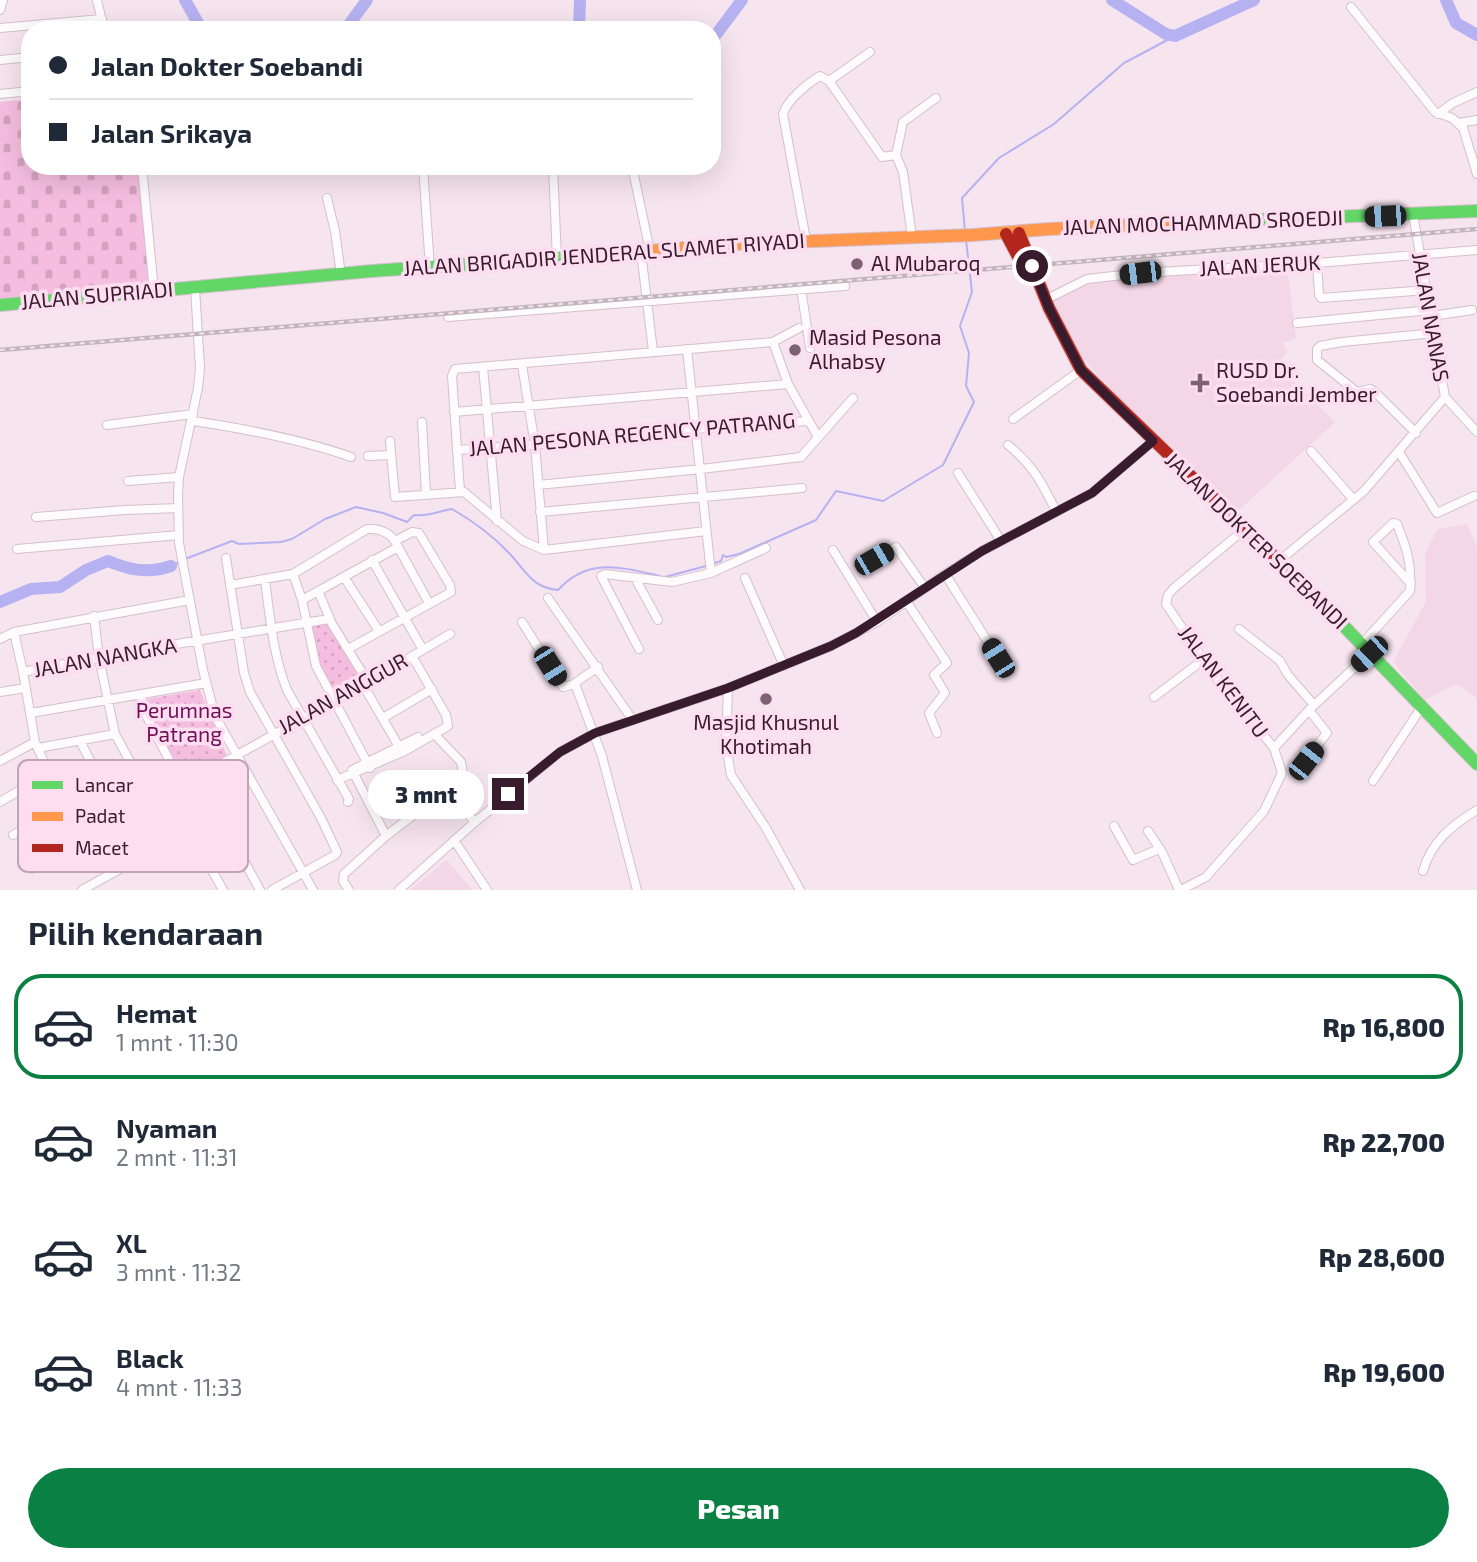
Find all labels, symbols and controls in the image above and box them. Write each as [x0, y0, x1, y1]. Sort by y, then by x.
text: Jalan Dokter Soebandi [91, 50, 363, 81]
text: Jalan Srikaya [91, 117, 252, 148]
street label: JALAN MOCHAMMAD SROEDJI [1062, 204, 1343, 239]
car [1364, 205, 1407, 227]
street label: JALAN BRIGADIR JENDERAL SLAMET RIYADI [402, 227, 806, 280]
street label: JALAN JERUK [1199, 249, 1322, 280]
place label: Al Mubaroq [871, 250, 980, 275]
route start [1016, 250, 1048, 282]
street label: JALAN NANAS [1408, 250, 1455, 383]
marker: Al Mubaroq [849, 256, 865, 272]
car [1118, 260, 1163, 286]
street label: JALAN SUPRIADI [20, 275, 174, 314]
place label: Masid Pesona Alhabsy [809, 324, 941, 373]
marker: Masid Pesona Alhabsy [787, 342, 803, 358]
place label: RUSD Dr. Soebandi Jember [1216, 357, 1377, 406]
marker: RUSD Dr. Soebandi Jember [1190, 373, 1210, 393]
street label: JALAN PESONA REGENCY PATRANG [468, 407, 796, 460]
street label: JALAN DOKTER SOEBANDI [1161, 446, 1353, 633]
car [851, 539, 898, 579]
street label: JALAN KENITU [1174, 620, 1275, 742]
street label: JALAN NANGKA [31, 632, 178, 681]
car [1347, 632, 1392, 676]
car [978, 635, 1019, 681]
car [530, 643, 571, 689]
street label: JALAN ANGGUR [273, 647, 411, 739]
marker: Masjid Khusnul Khotimah [758, 691, 774, 707]
park label: Perumnas Patrang [136, 697, 232, 746]
place label: Masjid Khusnul Khotimah [693, 709, 839, 758]
car [1285, 738, 1328, 784]
legend [18, 760, 248, 872]
callout: 3 mnt [368, 770, 484, 818]
text: Lancar [75, 773, 134, 796]
route end [492, 778, 524, 810]
text: 3 mnt [395, 780, 457, 808]
text: Padat [75, 804, 125, 827]
text: Macet [75, 836, 129, 859]
text: Pilih kendaraan [28, 913, 263, 951]
icon: car [32, 995, 95, 1058]
text: Hemat [116, 997, 197, 1028]
text: Rp 16,800 [1323, 1011, 1445, 1042]
text: 1 mnt · 11:30 [116, 1028, 239, 1056]
icon: car [32, 1110, 95, 1173]
text: Nyaman [116, 1112, 217, 1143]
text: Rp 22,700 [1322, 1126, 1445, 1157]
text: 2 mnt · 11:31 [116, 1143, 238, 1171]
icon: car [32, 1225, 95, 1288]
text: XL [116, 1227, 147, 1258]
text: Rp 28,600 [1319, 1241, 1445, 1272]
text: 3 mnt · 11:32 [116, 1258, 241, 1286]
icon: car [32, 1340, 95, 1403]
text: Black [116, 1342, 184, 1373]
text: Rp 19,600 [1323, 1356, 1445, 1387]
text: 4 mnt · 11:33 [116, 1373, 243, 1401]
button: Pesan [28, 1468, 1449, 1548]

